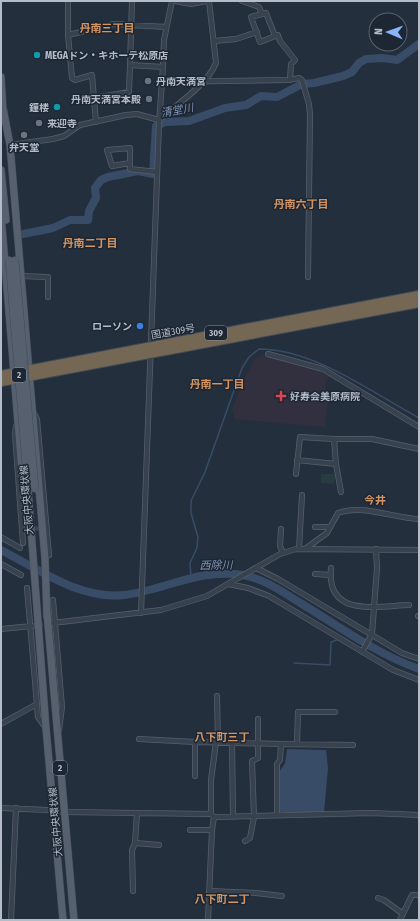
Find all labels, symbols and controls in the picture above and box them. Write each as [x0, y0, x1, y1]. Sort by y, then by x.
north arrow [368, 12, 408, 52]
district label: 丹南三丁目 [80, 22, 135, 35]
text: N [372, 28, 385, 35]
marker: MEGAドン・キホーテ松原店 [32, 50, 42, 60]
place label: MEGAドン・キホーテ松原店 [45, 50, 168, 62]
marker: 丹南天満宮 [143, 76, 153, 86]
place label: 丹南天満宮 [156, 76, 206, 88]
place label: 丹南天満宮本殿 [71, 94, 141, 106]
marker: 丹南天満宮本殿 [144, 94, 154, 104]
water label: 清堂川 [160, 101, 196, 120]
place label: 鐘楼 [29, 102, 49, 114]
marker: 鐘楼 [52, 102, 62, 112]
marker: 来迎寺 [34, 118, 44, 128]
place label: 来迎寺 [47, 118, 77, 130]
marker: 弁天堂 [19, 130, 29, 140]
place label: 弁天堂 [9, 142, 39, 154]
district label: 丹南六丁目 [274, 198, 329, 211]
district label: 丹南二丁目 [63, 237, 118, 250]
place label: ローソン [92, 321, 132, 333]
marker: ローソン [135, 321, 145, 331]
street label: 国道309号 [150, 322, 196, 342]
road number: 309 [205, 326, 227, 340]
road number: 2 [12, 368, 26, 382]
district label: 丹南一丁目 [190, 378, 245, 391]
marker: 好寿会美原病院 [275, 390, 287, 402]
place label: 好寿会美原病院 [290, 391, 360, 403]
street label: 大阪中央環状線 [18, 465, 36, 535]
district label: 今井 [364, 494, 386, 507]
water label: 西除川 [199, 559, 234, 572]
district label: 八下町三丁 [195, 731, 250, 744]
road number: 2 [53, 761, 67, 775]
street label: 大阪中央環状線 [47, 787, 65, 857]
district label: 八下町二丁 [195, 893, 250, 906]

